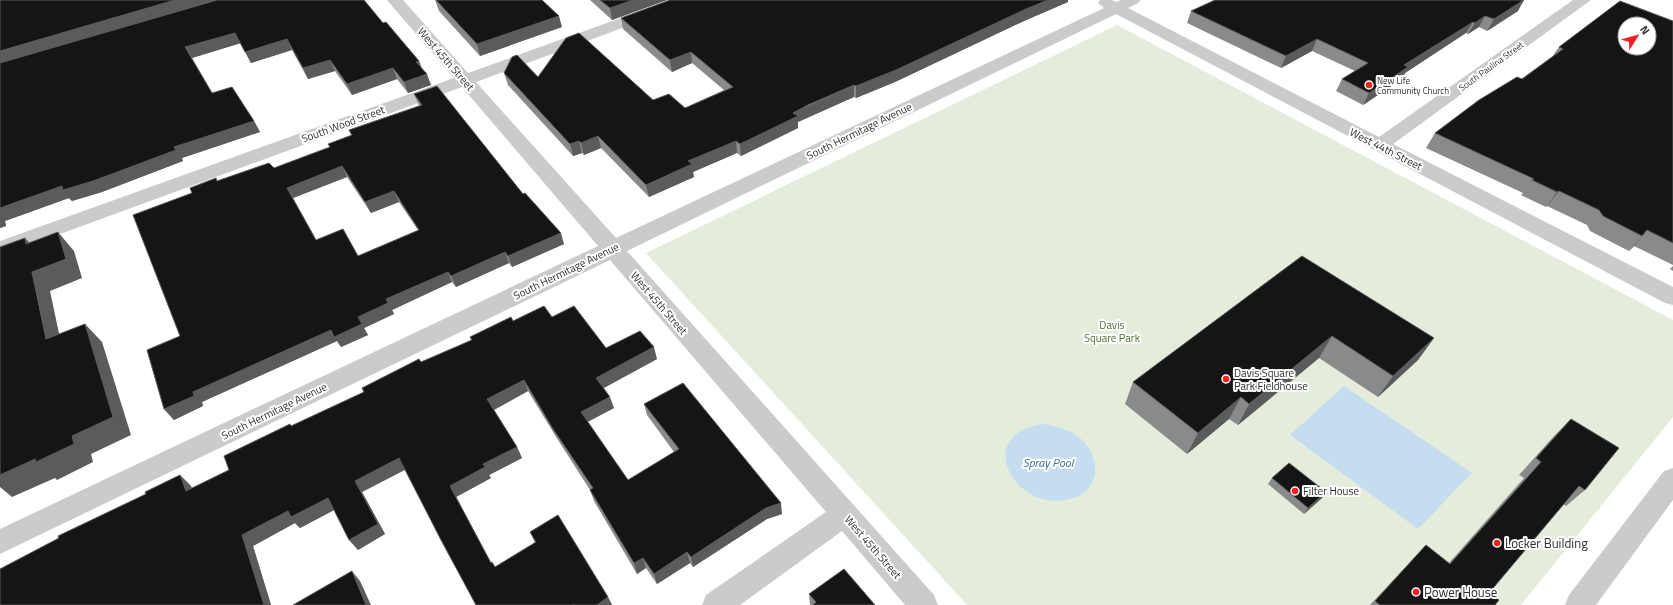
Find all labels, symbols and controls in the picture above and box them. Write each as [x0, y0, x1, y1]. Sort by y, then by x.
north arrow [1617, 16, 1657, 56]
text: N [1636, 22, 1654, 38]
street label: West 45th Street [414, 24, 478, 94]
street label: South Paulina Street [1456, 37, 1527, 94]
place label: New Life Community Church [1377, 74, 1449, 97]
marker: New Life Community Church [1364, 80, 1374, 90]
street label: South Hermitage Avenue [804, 98, 915, 164]
street label: South Wood Street [299, 101, 387, 146]
street label: West 44th Street [1347, 124, 1425, 174]
street label: South Hermitage Avenue [511, 238, 622, 304]
street label: West 45th Street [627, 268, 691, 338]
park label: Davis Square Park [1084, 317, 1141, 346]
place label: Davis Square Park Fieldhouse [1234, 365, 1308, 394]
marker: Davis Square Park Fieldhouse [1221, 374, 1231, 384]
street label: South Hermitage Avenue [219, 378, 330, 444]
water label: Spray Pool [1023, 453, 1075, 472]
place label: Filter House [1303, 483, 1360, 499]
marker: Filter House [1290, 486, 1300, 496]
street label: West 45th Street [841, 512, 905, 582]
place label: Locker Building [1505, 533, 1588, 553]
marker: Locker Building [1492, 538, 1502, 548]
place label: Power House [1424, 582, 1497, 602]
marker: Power House [1411, 587, 1421, 597]

